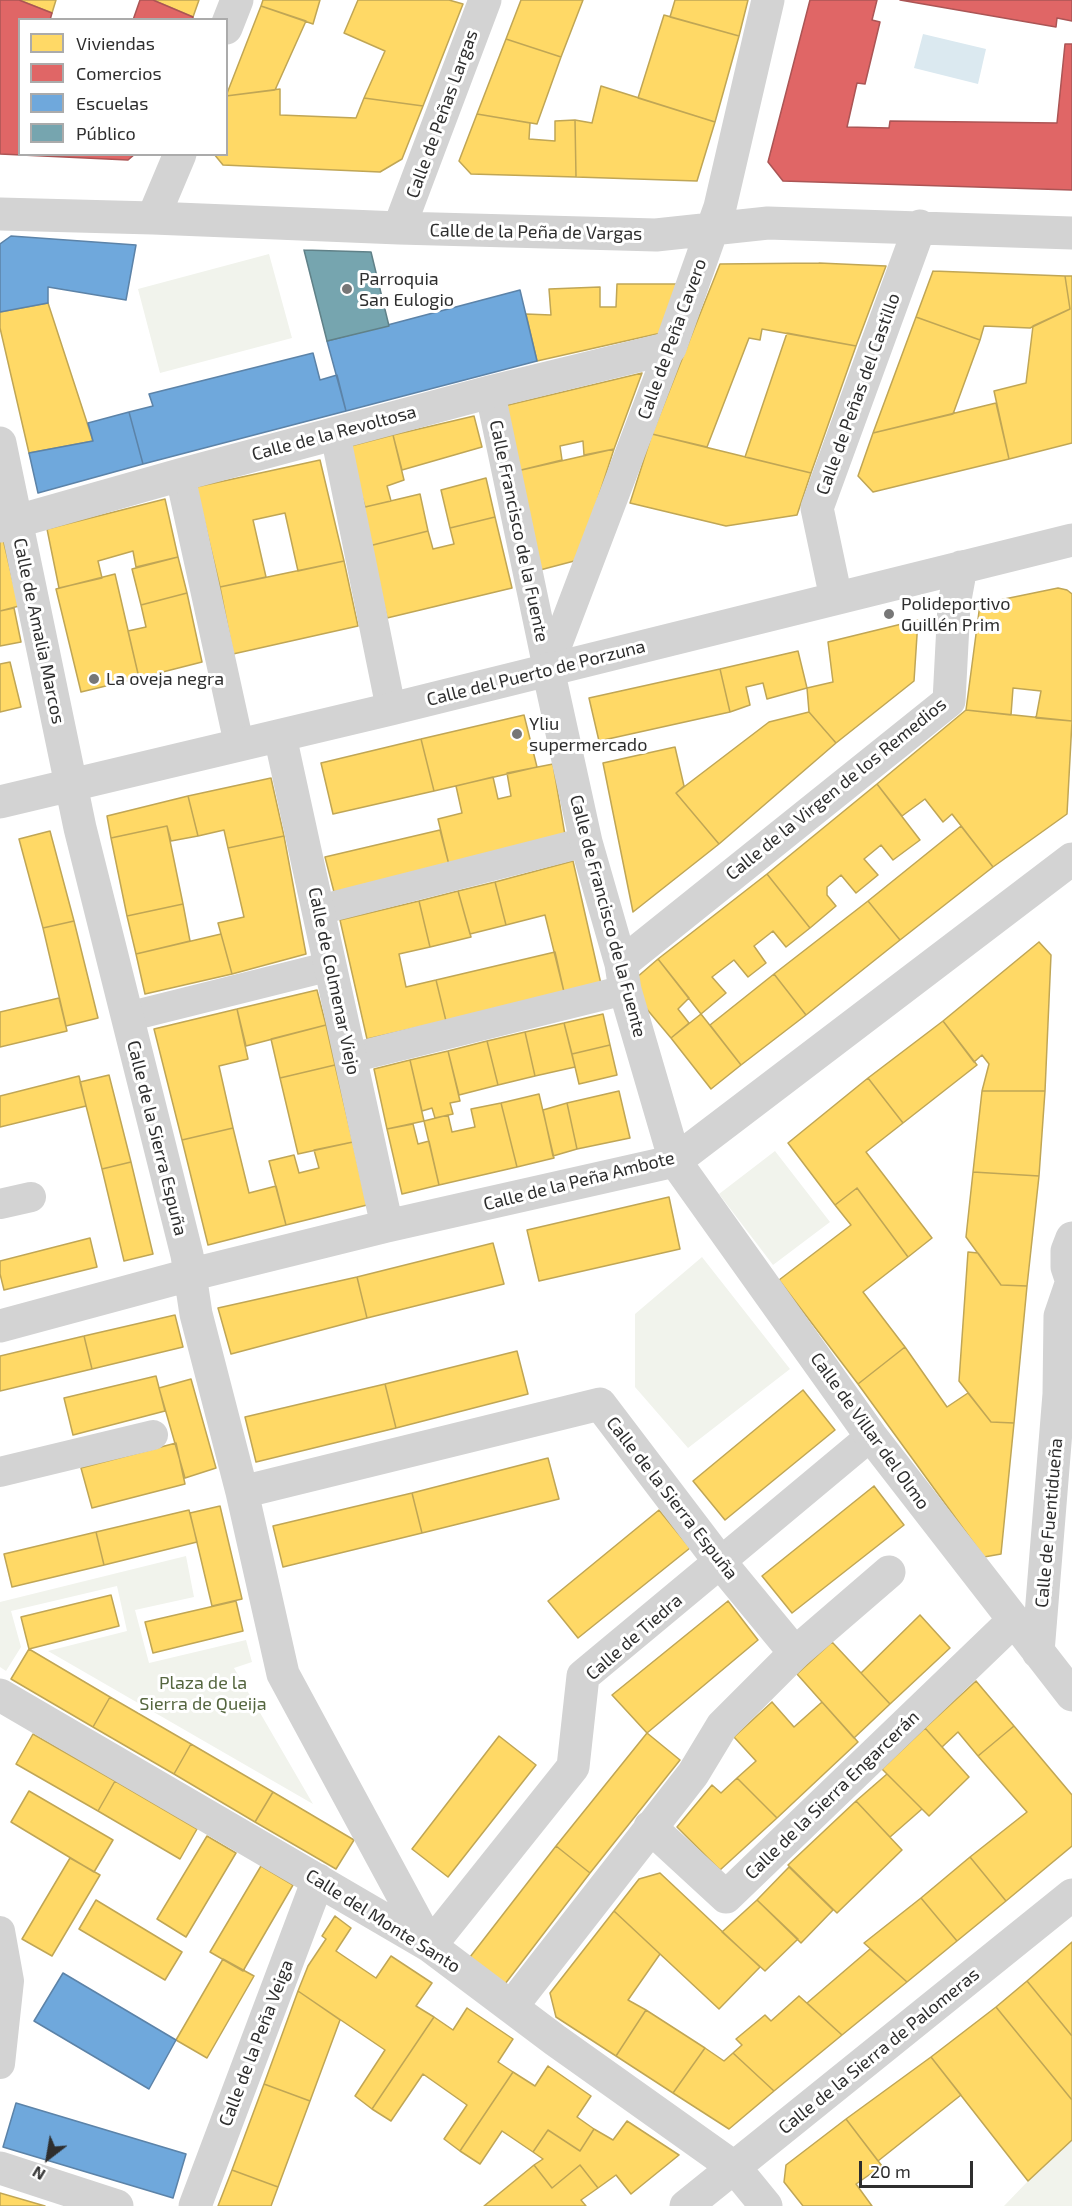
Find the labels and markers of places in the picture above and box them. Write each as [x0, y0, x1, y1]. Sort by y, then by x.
place label: Parroquia San Eulogio [359, 268, 454, 310]
marker: Parroquia San Eulogio [340, 282, 354, 296]
place label: Polideportivo Guillén Prim [901, 593, 1010, 636]
marker: Polideportivo Guillén Prim [882, 607, 896, 621]
place label: La oveja negra [106, 668, 224, 690]
marker: La oveja negra [87, 672, 101, 686]
place label: Yliu supermercado [529, 713, 647, 756]
marker: Yliu supermercado [510, 727, 524, 741]

